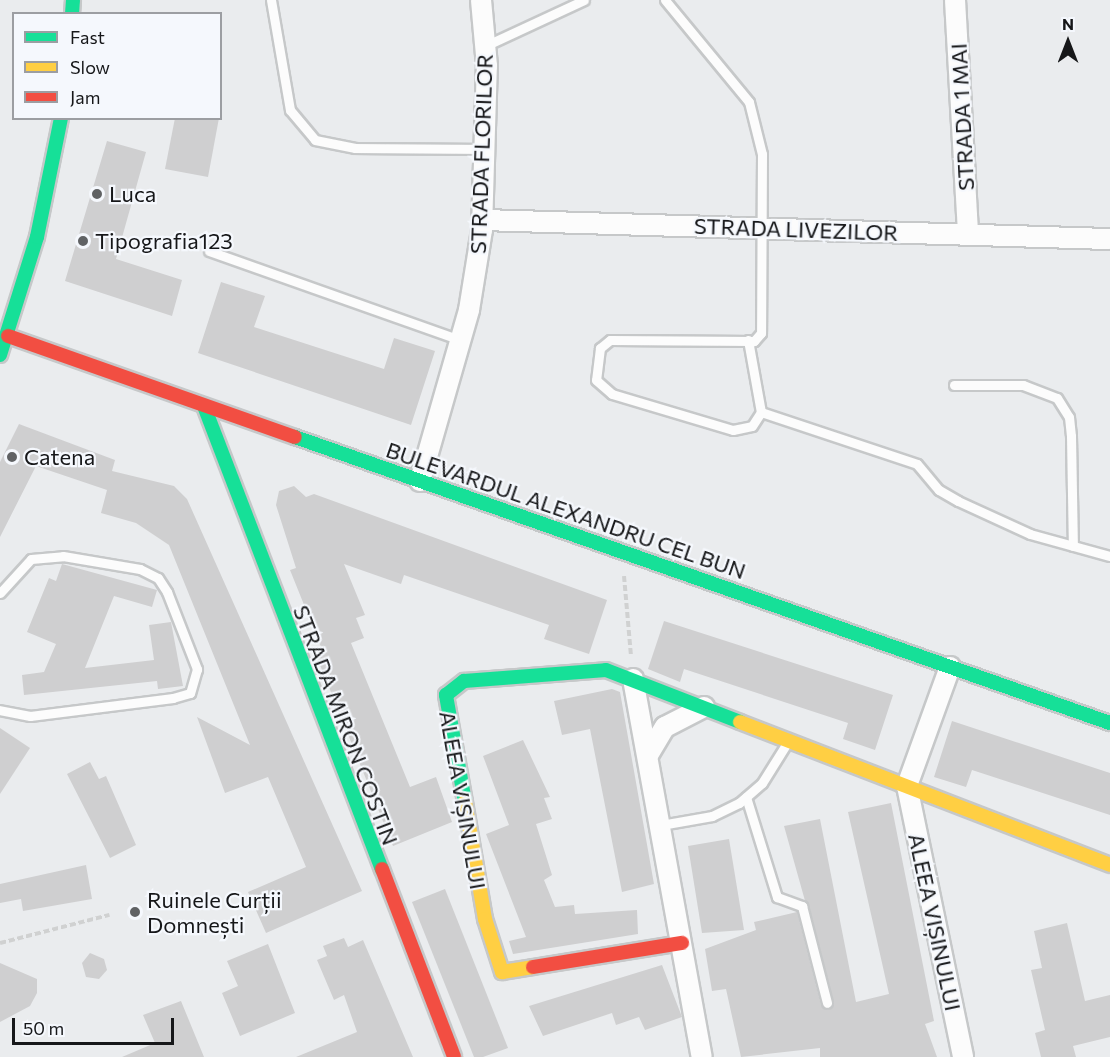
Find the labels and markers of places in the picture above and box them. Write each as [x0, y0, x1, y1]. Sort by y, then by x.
place label: Luca [109, 181, 156, 207]
marker: Luca [90, 187, 104, 201]
place label: Tipografia123 [95, 228, 233, 254]
marker: Tipografia123 [76, 234, 90, 248]
place label: Catena [24, 444, 95, 470]
marker: Catena [5, 450, 19, 464]
place label: Ruinele Curții Domnești [147, 886, 282, 938]
marker: Ruinele Curții Domnești [128, 905, 142, 919]

